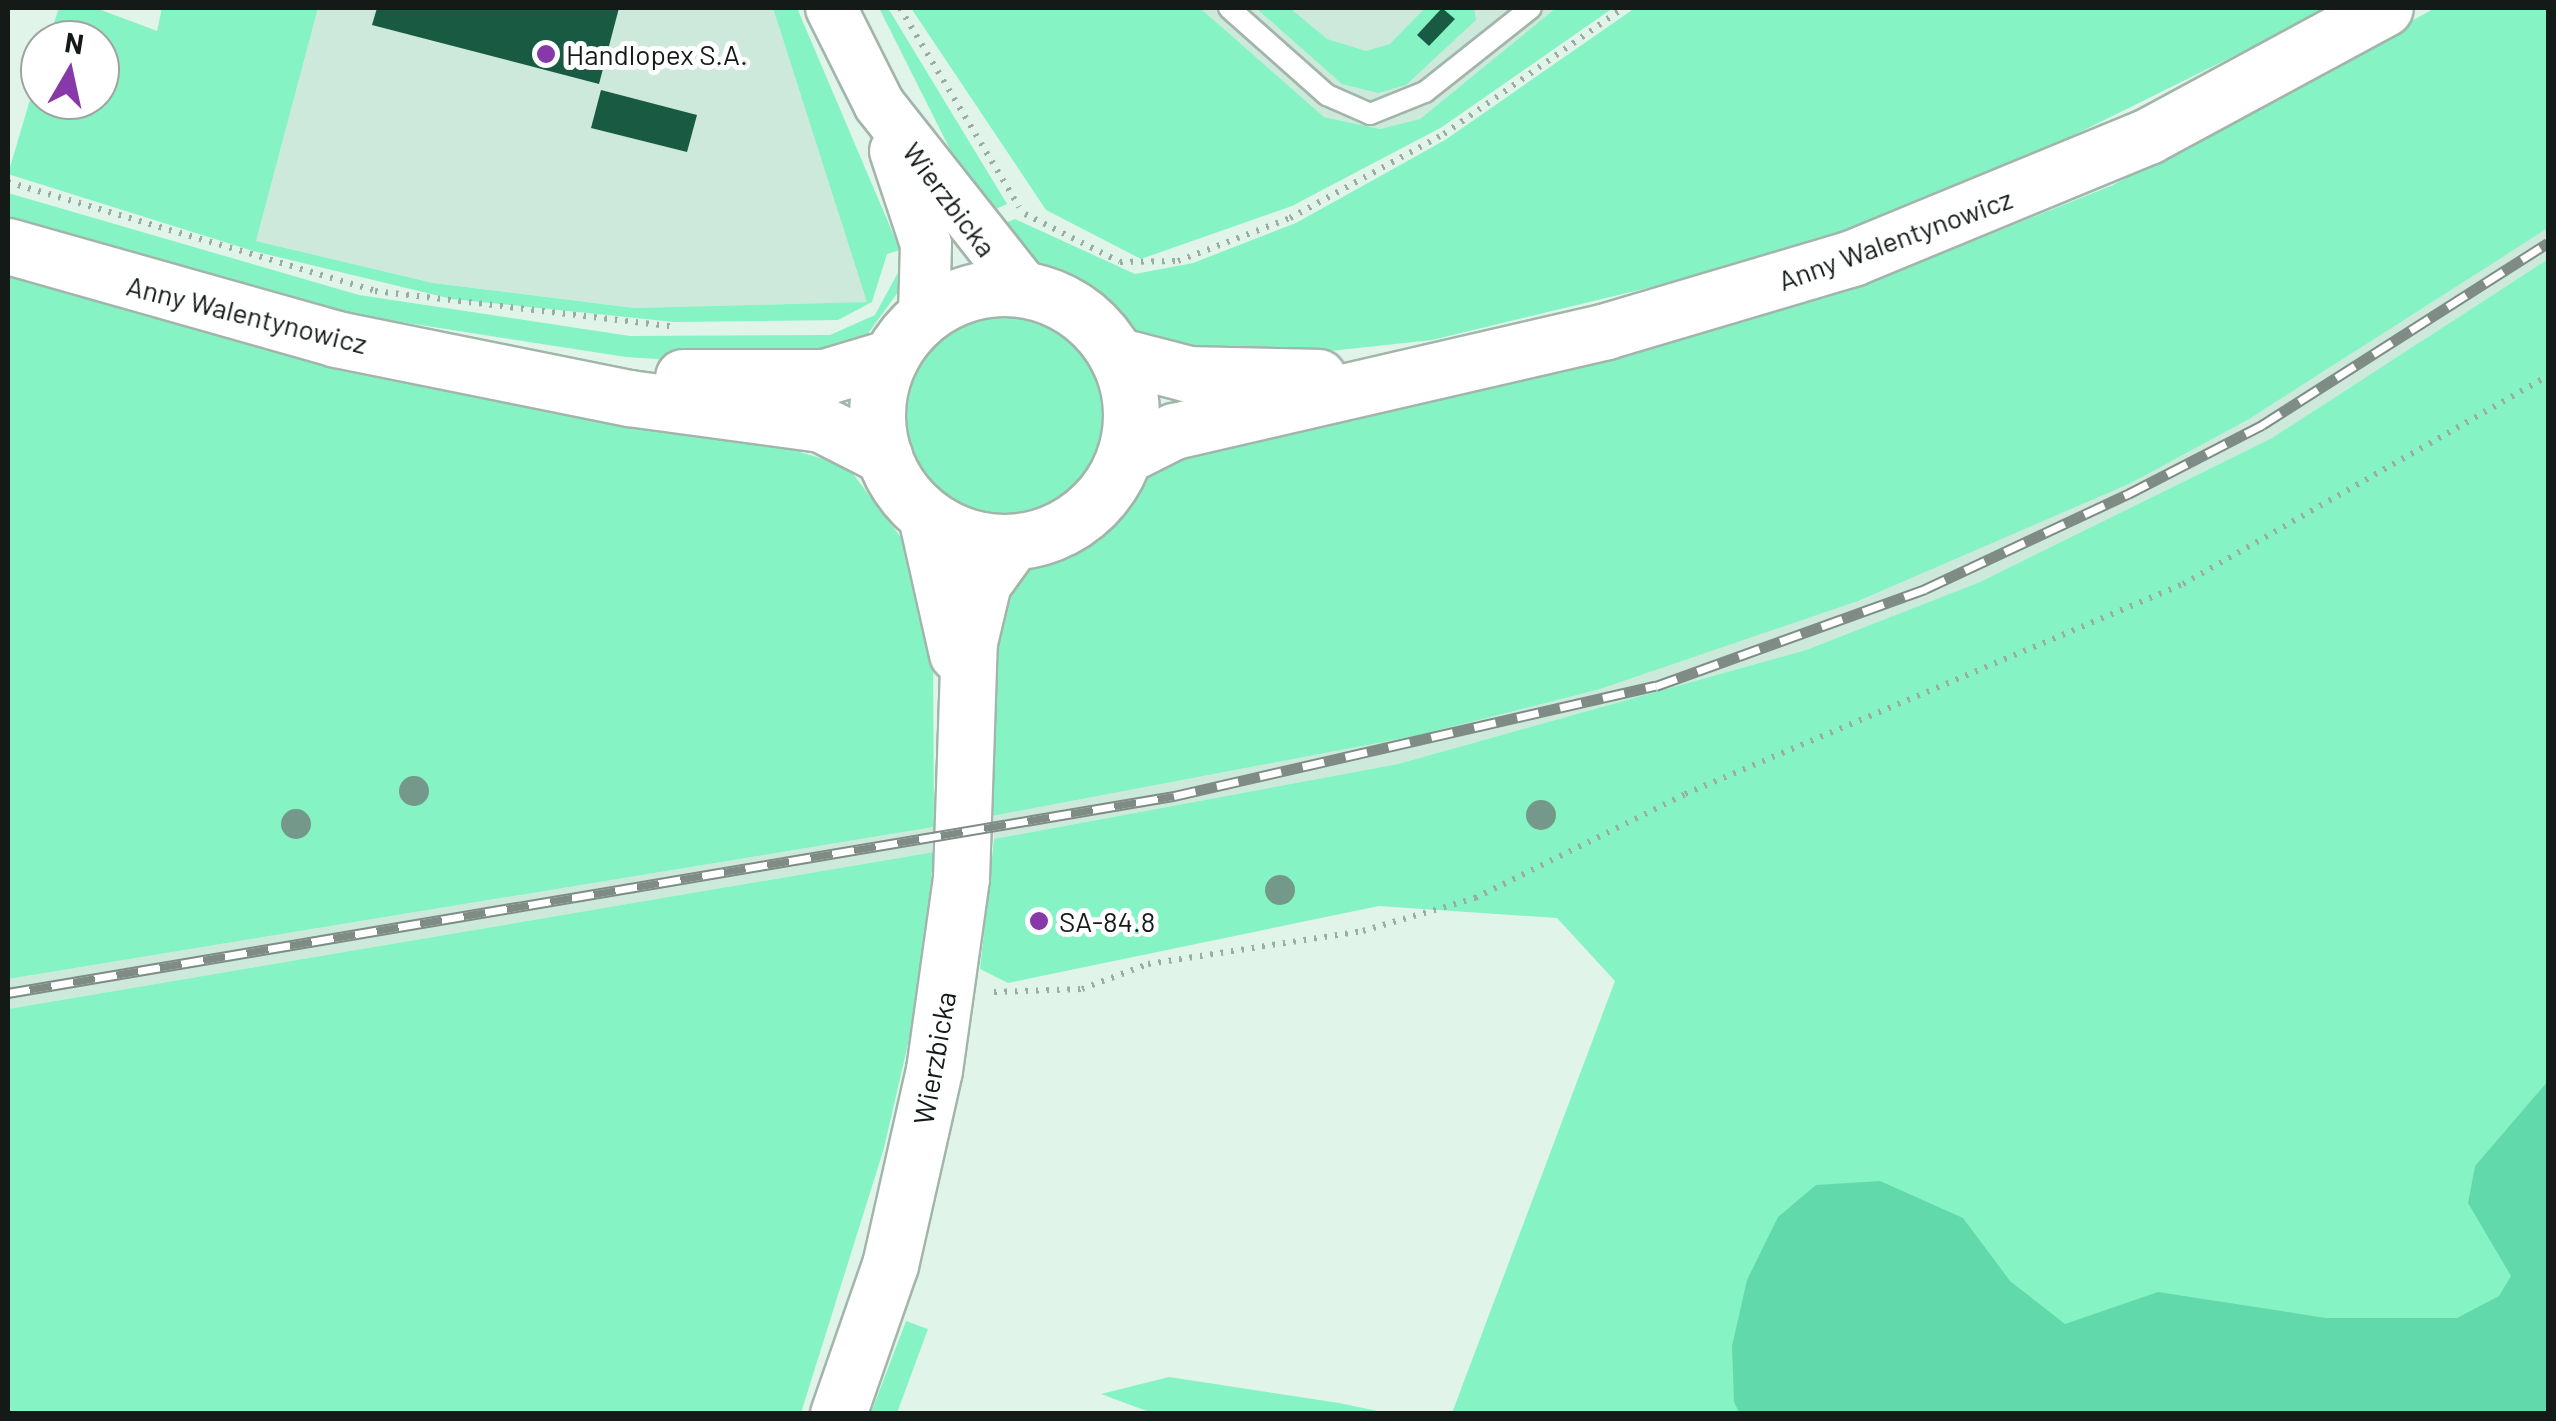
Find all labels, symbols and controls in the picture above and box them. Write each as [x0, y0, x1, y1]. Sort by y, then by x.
north arrow [20, 20, 120, 120]
text: N [63, 24, 86, 61]
place label: Handlopex S.A. [566, 37, 748, 71]
marker: Handlopex S.A. [535, 43, 557, 65]
street label: Wierzbicka [896, 135, 1004, 263]
street label: Anny Walentynowicz [1773, 181, 2017, 297]
street label: Anny Walentynowicz [123, 268, 371, 360]
place label: SA-84.8 [1059, 904, 1155, 938]
marker: SA-84.8 [1028, 910, 1050, 932]
street label: Wierzbicka [906, 989, 962, 1127]

